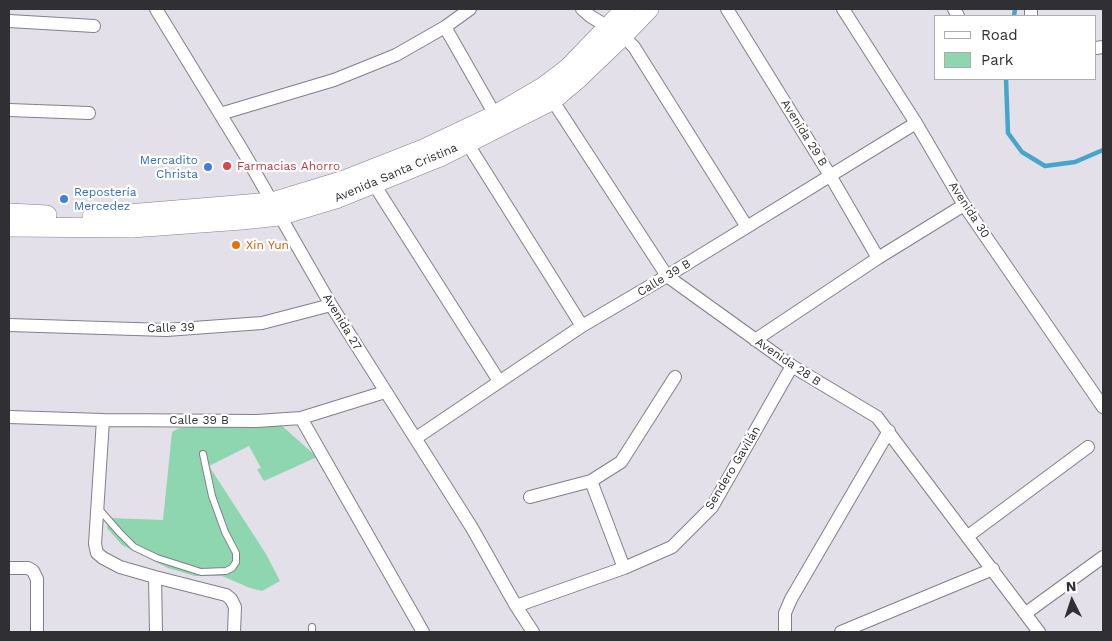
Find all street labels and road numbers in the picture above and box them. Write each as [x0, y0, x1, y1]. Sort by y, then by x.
street label: Avenida 29 B [778, 97, 830, 169]
street label: Avenida Santa Cristina [332, 141, 460, 205]
street label: Avenida 30 [945, 179, 993, 241]
street label: Calle 39 B [635, 256, 693, 300]
street label: Avenida 27 [320, 291, 364, 353]
street label: Calle 39 [147, 320, 195, 336]
street label: Avenida 28 B [752, 335, 824, 389]
street label: Calle 39 B [169, 413, 229, 427]
street label: Sendero Gavilán [702, 424, 764, 512]

